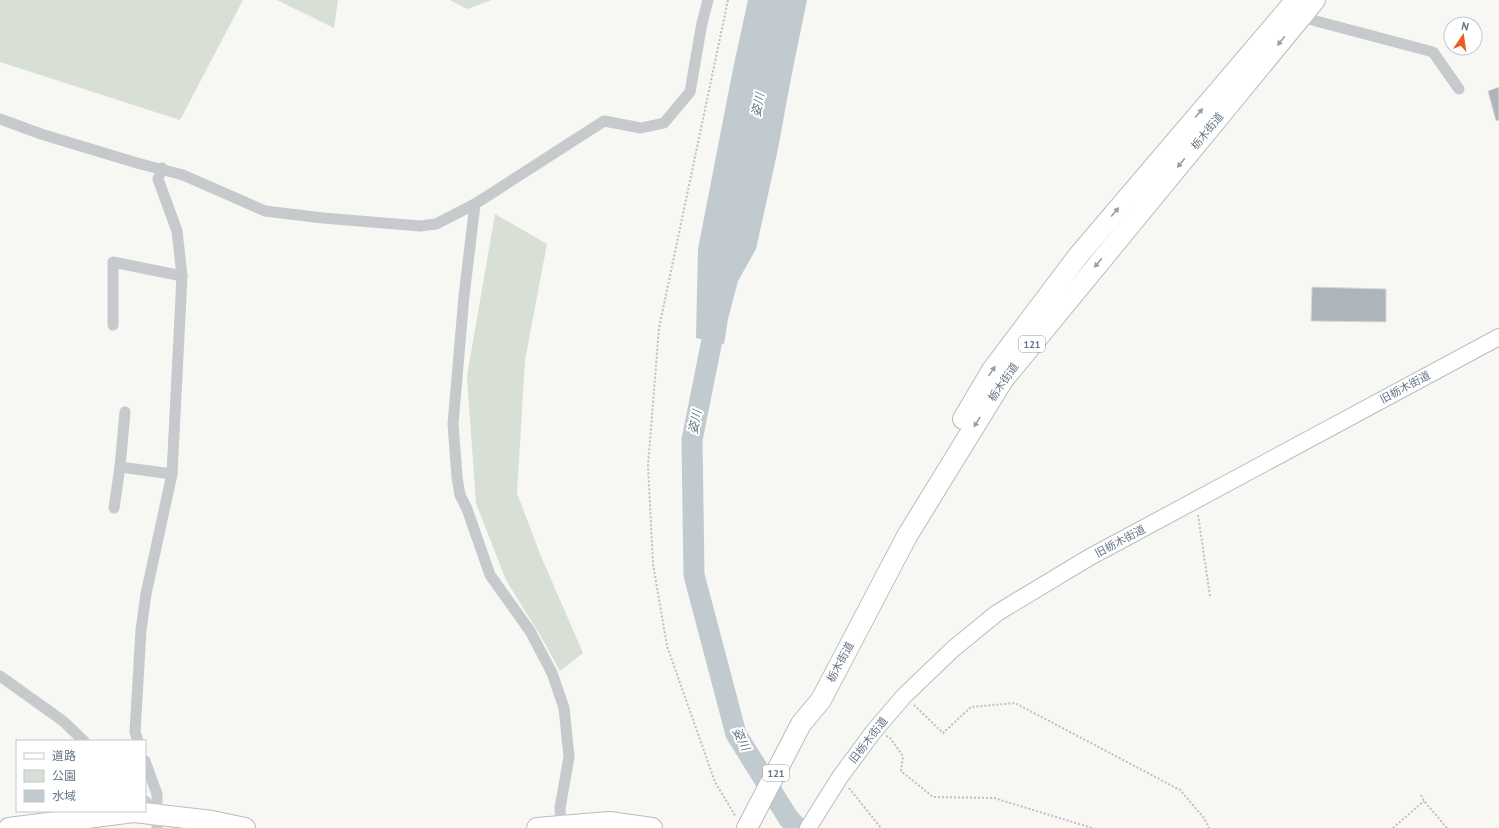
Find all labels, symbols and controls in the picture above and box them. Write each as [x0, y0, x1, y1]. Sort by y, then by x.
north arrow [1443, 16, 1483, 56]
text: N [1460, 19, 1470, 34]
one-way arrow [1277, 35, 1286, 46]
water label: 姿川 [748, 90, 768, 118]
one-way arrow [1194, 108, 1203, 119]
street label: 栃木街道 [1188, 109, 1226, 153]
one-way arrow [1176, 157, 1185, 168]
one-way arrow [1110, 207, 1119, 218]
one-way arrow [1094, 258, 1103, 269]
road number: 121 [1019, 336, 1045, 352]
street label: 栃木街道 [985, 360, 1021, 404]
one-way arrow [988, 365, 996, 376]
street label: 旧栃木街道 [1377, 368, 1433, 406]
water label: 姿川 [685, 407, 705, 435]
one-way arrow [973, 417, 981, 427]
street label: 旧栃木街道 [1092, 522, 1148, 560]
street label: 栃木街道 [823, 639, 857, 685]
street label: 旧栃木街道 [846, 714, 890, 766]
water label: 姿川 [729, 725, 754, 755]
legend [16, 740, 146, 812]
text: 道路 [52, 748, 76, 763]
road number: 121 [763, 765, 789, 781]
text: 公園 [52, 768, 76, 783]
text: 水域 [52, 788, 76, 803]

